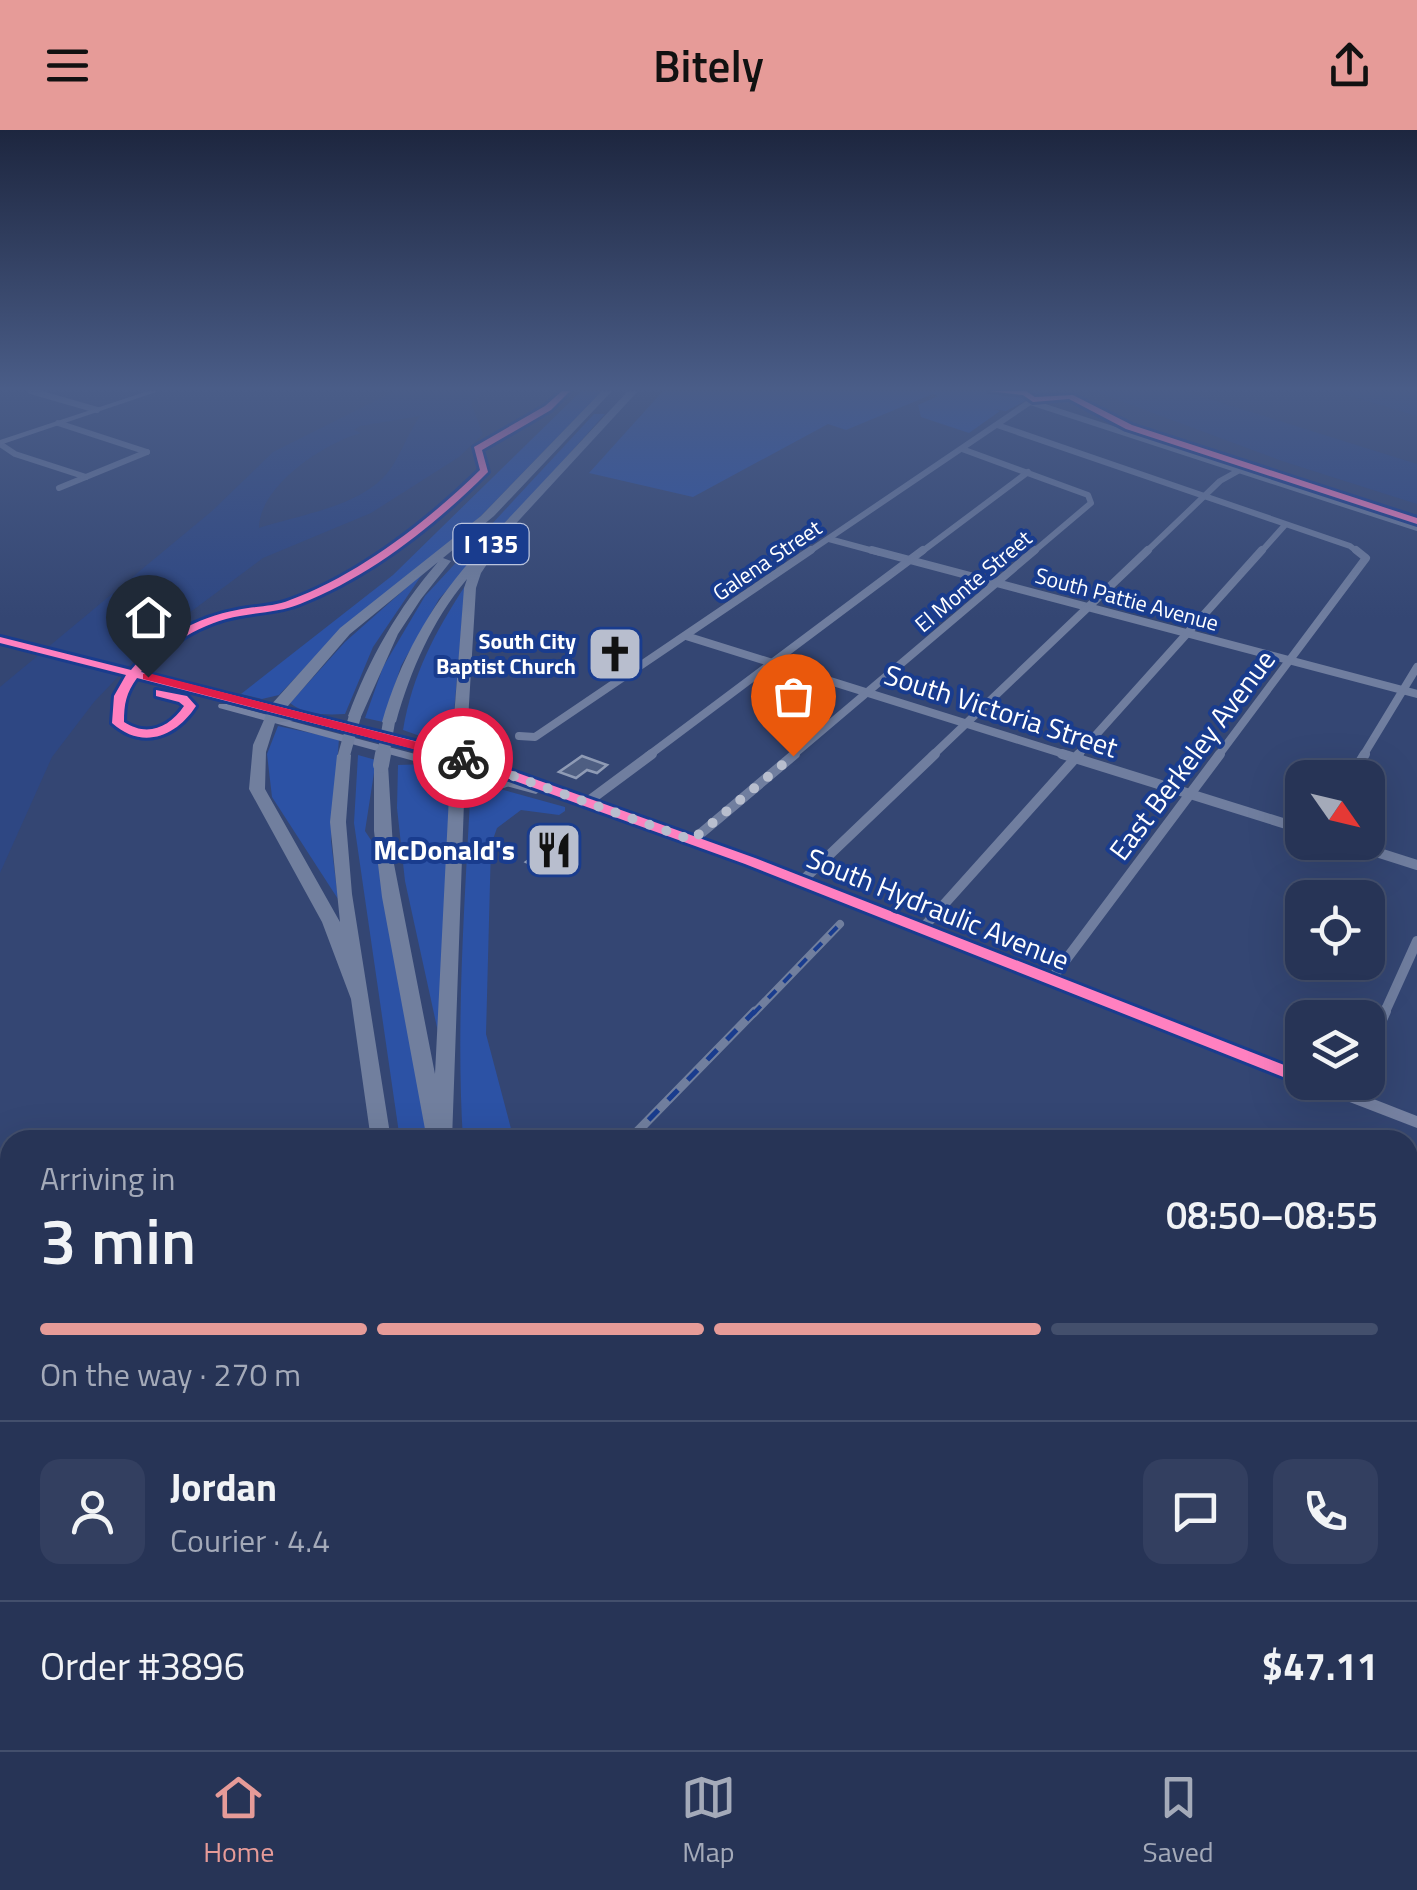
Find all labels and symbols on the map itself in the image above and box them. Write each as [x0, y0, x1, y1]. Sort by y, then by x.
street label: Galena Street [706, 511, 829, 609]
street label: El Monte Street [907, 521, 1039, 640]
road number: I 135 [454, 524, 528, 564]
street label: South Pattie Avenue [1032, 558, 1222, 640]
pin [106, 575, 191, 678]
place label: South City Baptist Church [436, 624, 576, 683]
church icon: South City Baptist Church [585, 624, 645, 684]
street label: East Berkeley Avenue [1098, 640, 1285, 869]
street label: South Victoria Street [879, 652, 1124, 769]
pin [751, 654, 836, 757]
courier [413, 708, 513, 808]
north arrow [1285, 760, 1385, 860]
restaurant icon: McDonald's [524, 820, 584, 880]
place label: McDonald's [373, 828, 515, 871]
street label: South Hydraulic Avenue [800, 836, 1076, 981]

